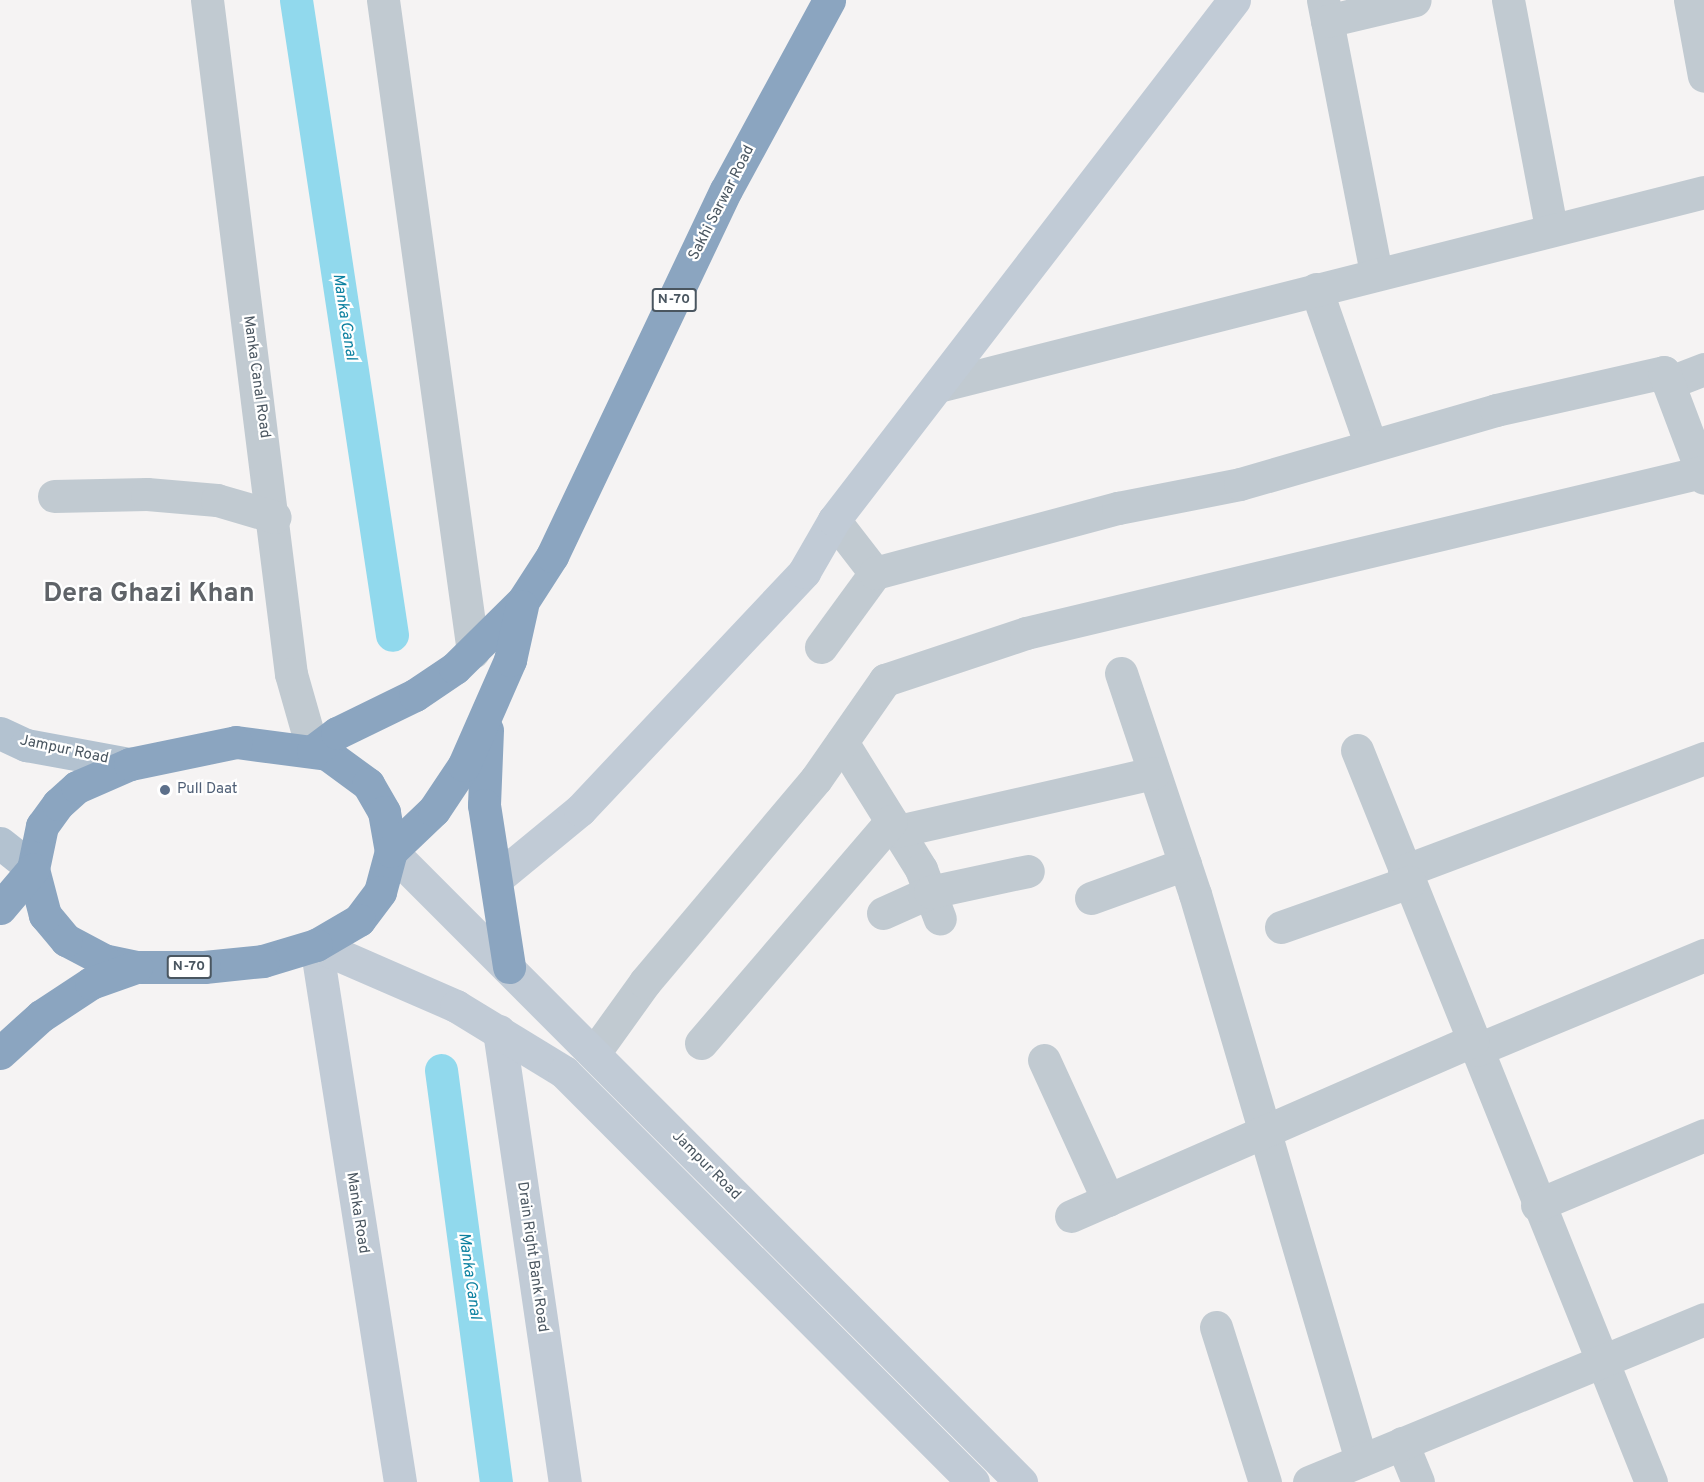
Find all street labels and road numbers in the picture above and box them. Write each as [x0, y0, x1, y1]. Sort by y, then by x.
street label: Sakhi Sarwar Road [685, 143, 759, 263]
road number: N-70 [652, 289, 696, 311]
street label: Manka Canal Road [238, 315, 274, 439]
street label: Jampur Road [18, 732, 110, 768]
road number: N-70 [166, 956, 212, 978]
street label: Jampur Road [668, 1128, 744, 1204]
street label: Manka Road [342, 1171, 372, 1255]
street label: Drain Right Bank Road [513, 1181, 551, 1333]

